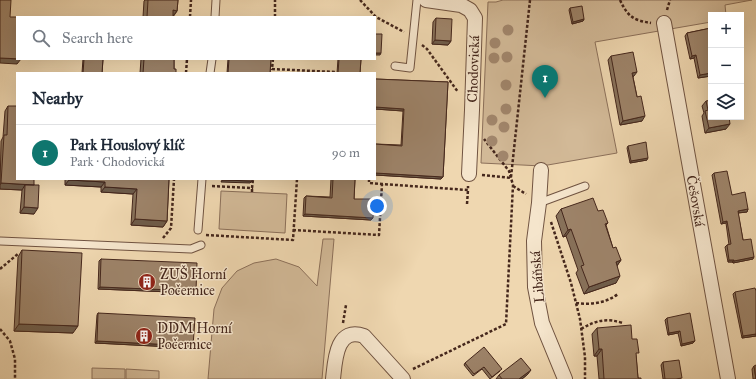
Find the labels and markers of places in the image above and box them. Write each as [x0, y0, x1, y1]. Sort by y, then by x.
pin: 1 [532, 65, 558, 98]
place label: ZUŠ Horní Počernice [160, 264, 228, 299]
building icon: ZUŠ Horní Počernice [137, 272, 157, 292]
place label: DDM Horní Počernice [157, 320, 233, 353]
building icon: DDM Horní Počernice [134, 326, 154, 346]

